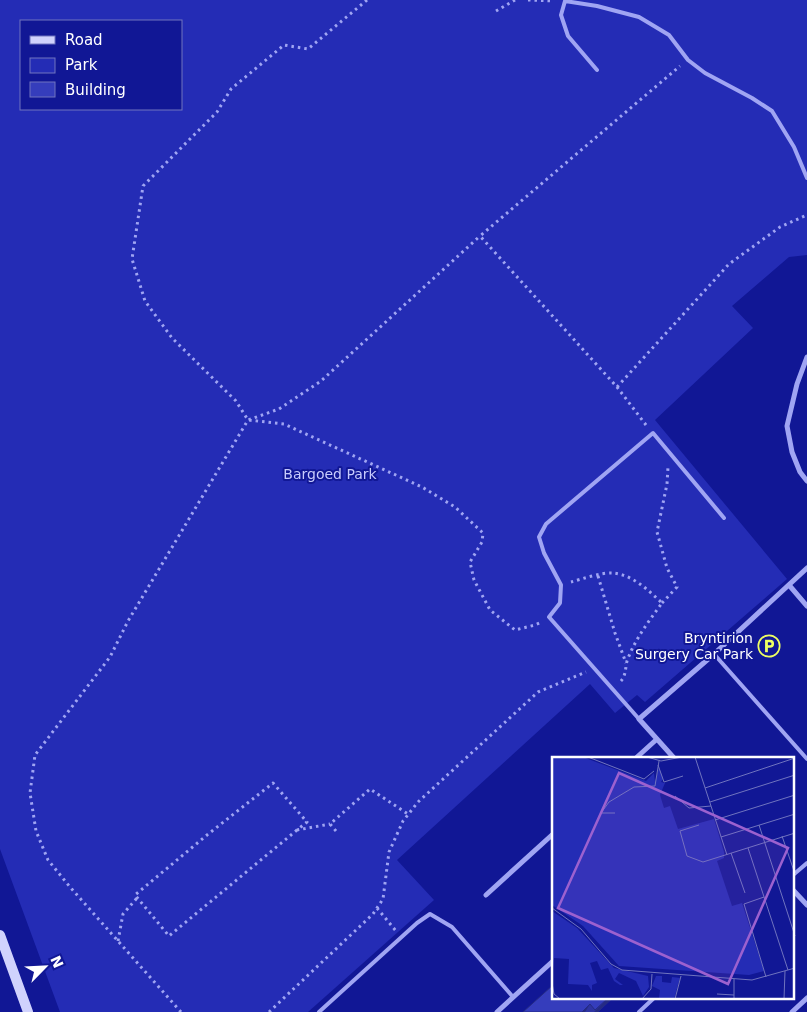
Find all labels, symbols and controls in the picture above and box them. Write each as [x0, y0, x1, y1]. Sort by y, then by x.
legend [20, 20, 182, 110]
text: Road [65, 31, 103, 49]
text: Park [65, 56, 98, 74]
text: Building [65, 81, 126, 99]
park label: Bargoed Park [283, 466, 378, 482]
place label: Bryntirion Surgery Car Park [635, 630, 754, 662]
parking icon: Bryntirion Surgery Car Park [757, 634, 781, 658]
inset map [552, 757, 794, 1000]
north arrow [20, 942, 70, 992]
text: N [47, 953, 67, 970]

